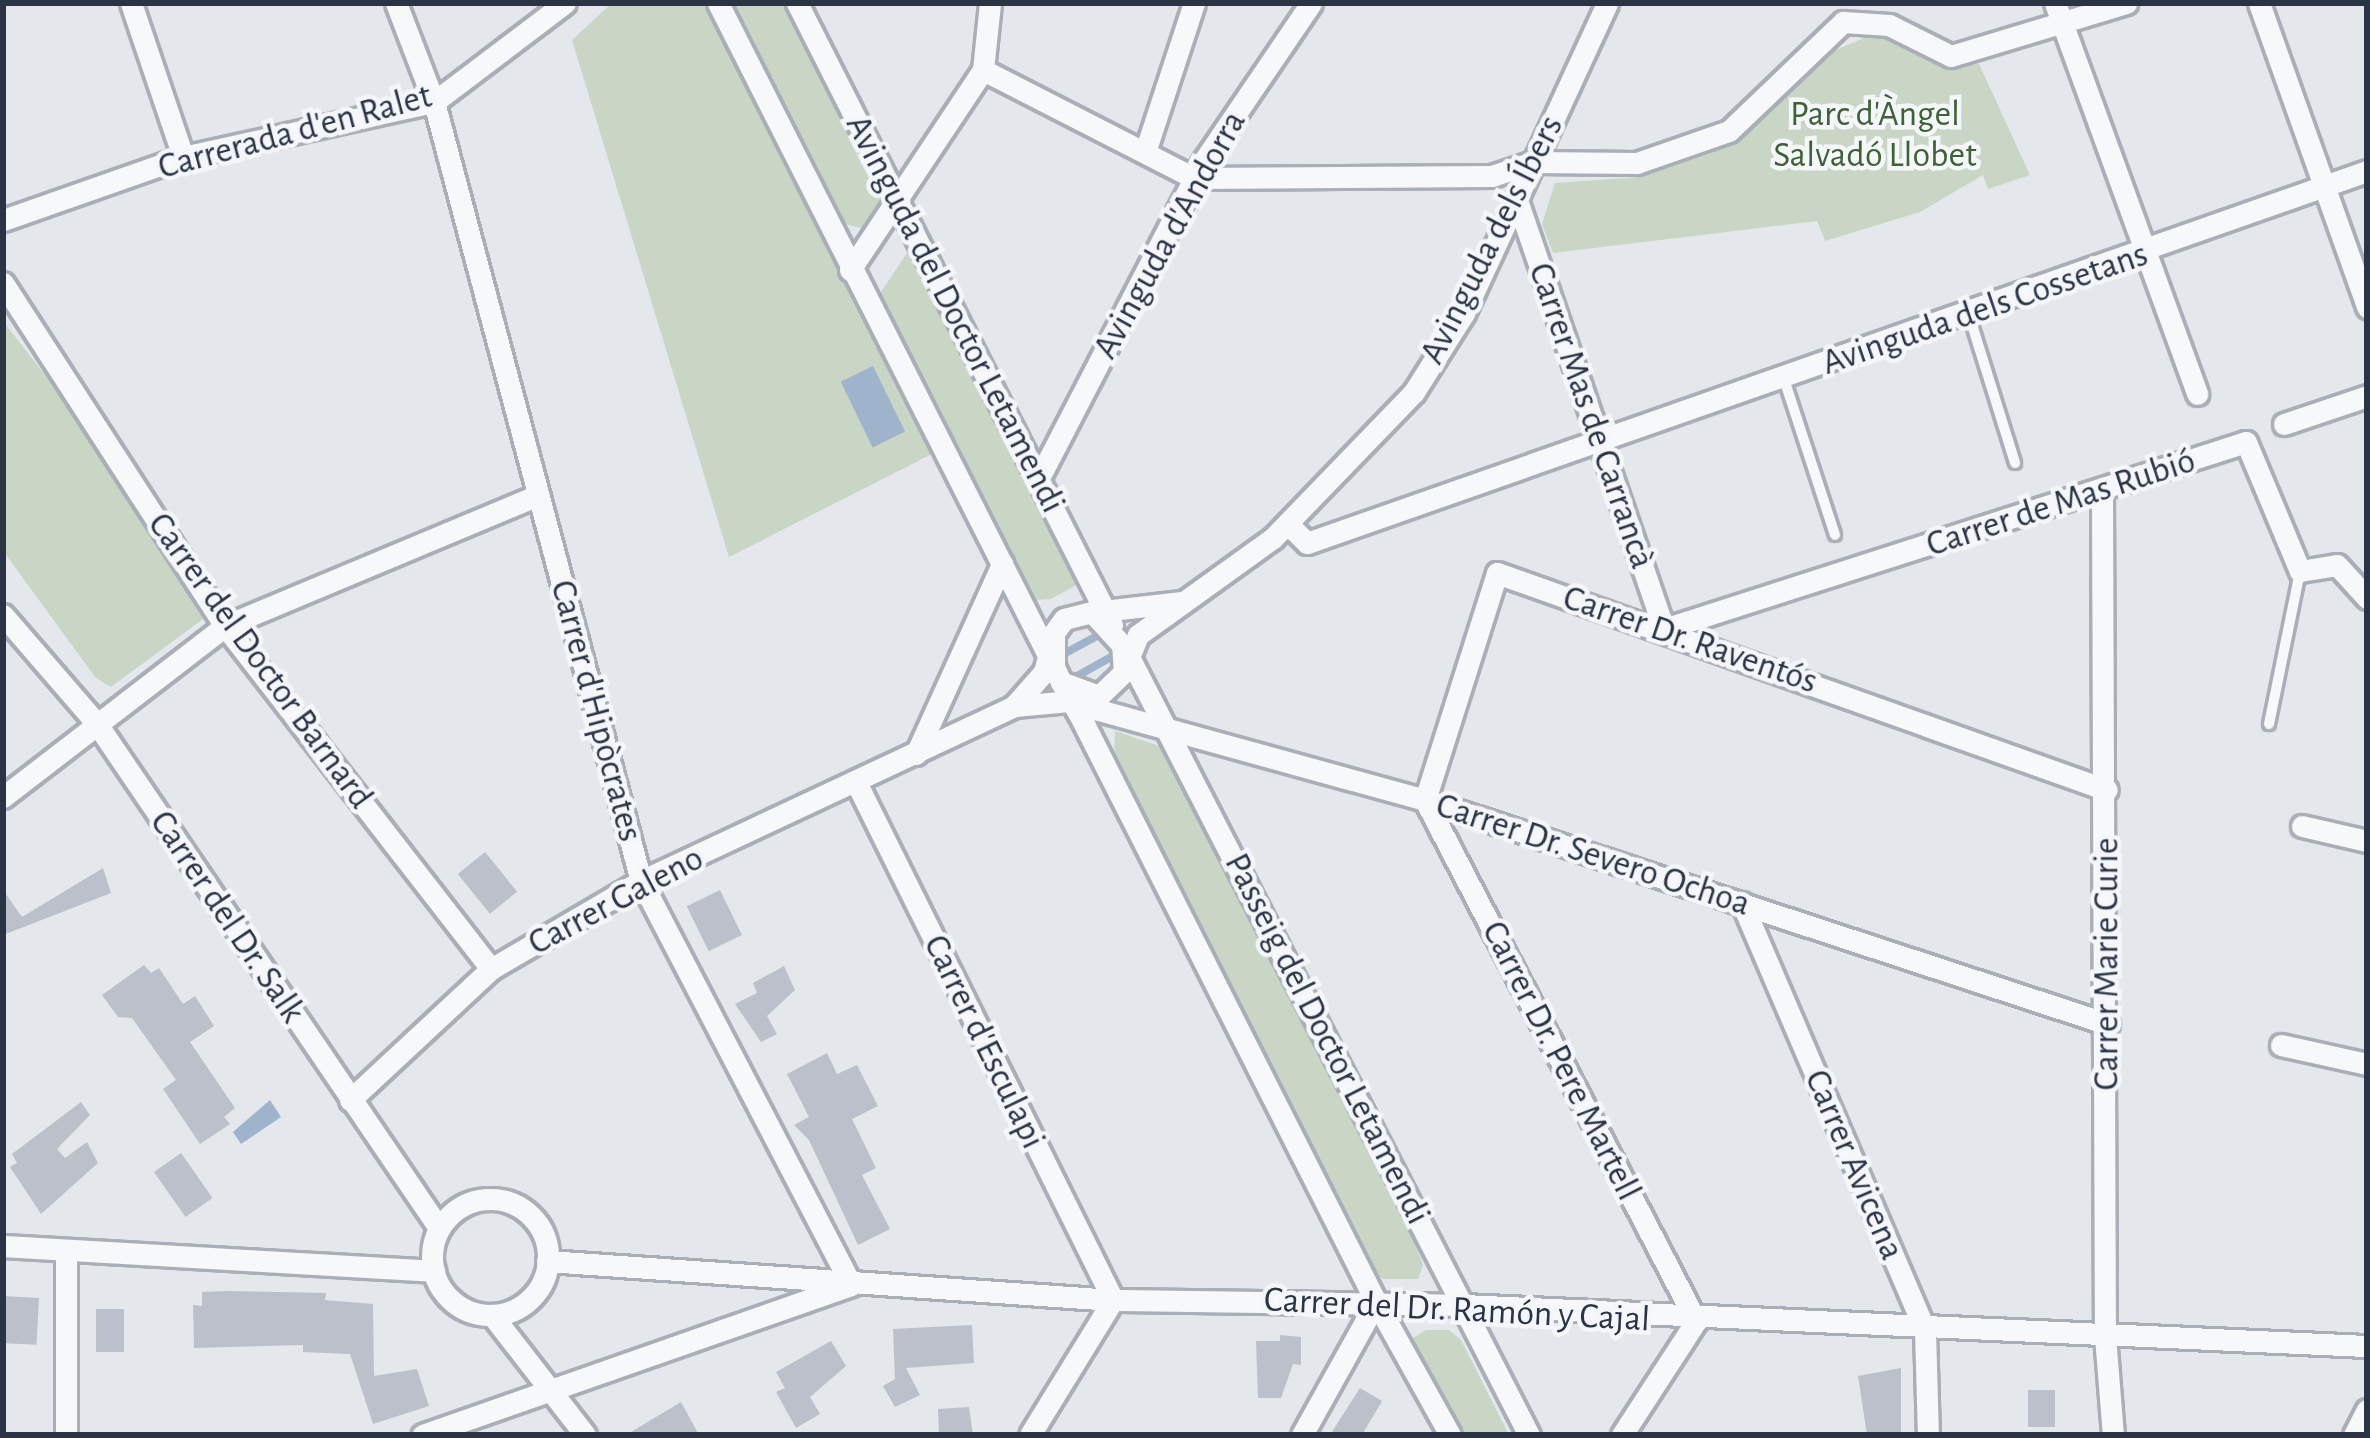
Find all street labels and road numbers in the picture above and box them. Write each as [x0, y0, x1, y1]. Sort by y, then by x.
street label: Carrerada d'en Ralet [154, 75, 436, 189]
street label: Avinguda d'Andorra [1084, 104, 1256, 366]
street label: Avinguda del Doctor Letamendi [836, 108, 1074, 520]
street label: Avinguda dels Íbers [1411, 109, 1573, 371]
street label: Avinguda dels Cossetans [1816, 233, 2154, 385]
street label: Carrer Mas de Carrancà [1518, 258, 1664, 574]
street label: Carrer de Mas Rubió [1921, 439, 2201, 567]
street label: Carrer del Doctor Barnard [138, 505, 382, 817]
street label: Carrer d'Hipòcrates [540, 576, 652, 846]
street label: Carrer Dr. Raventós [1557, 576, 1823, 704]
street label: Carrer Dr. Severo Ochoa [1431, 784, 1755, 926]
street label: Carrer del Dr. Salk [140, 803, 314, 1031]
street label: Carrer Galeno [521, 837, 711, 965]
street label: Carrer Marie Curie [2085, 838, 2129, 1090]
street label: Passeig del Doctor Letamendi [1215, 846, 1439, 1232]
street label: Carrer Dr. Pere Martell [1472, 914, 1650, 1208]
street label: Carrer d'Esculapi [914, 928, 1054, 1156]
street label: Carrer Avicena [1795, 1064, 1913, 1266]
street label: Carrer del Dr. Ramón y Cajal [1263, 1278, 1651, 1342]

